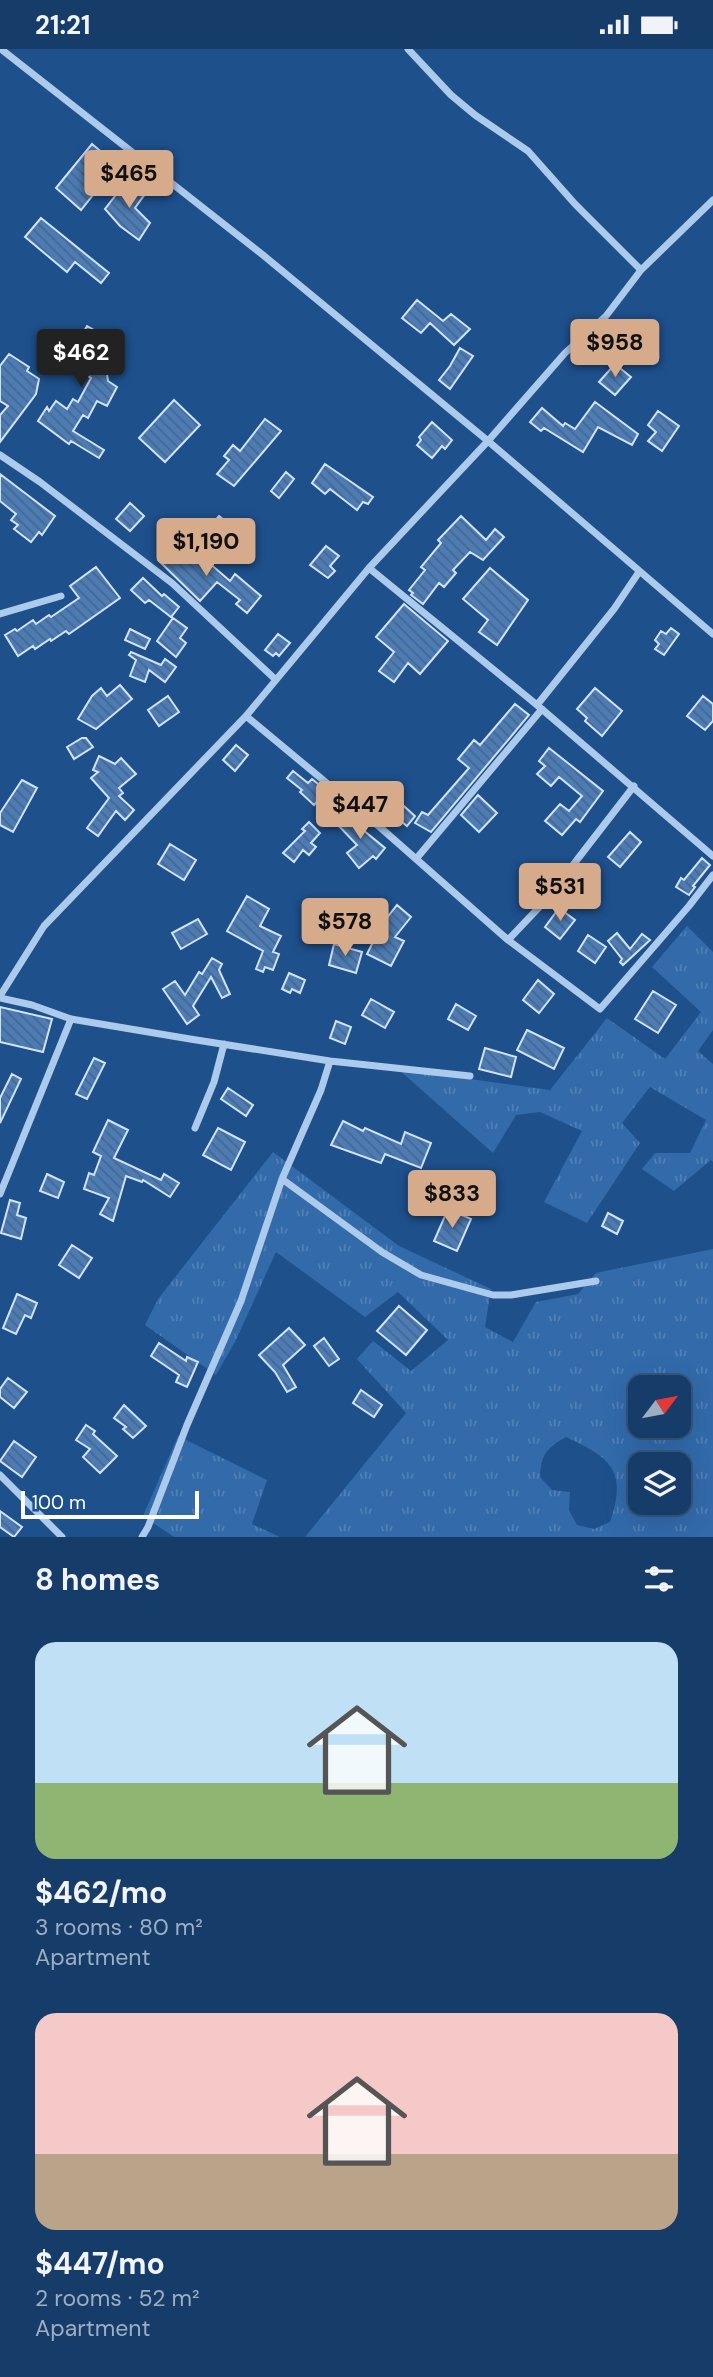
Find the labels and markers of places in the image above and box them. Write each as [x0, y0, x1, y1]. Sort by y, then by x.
pin: $465 [88, 151, 170, 210]
pin: $958 [574, 319, 656, 379]
pin: $462 [40, 329, 122, 389]
pin: $1,190 [149, 519, 263, 578]
pin: $447 [319, 781, 401, 841]
pin: $531 [519, 863, 601, 923]
pin: $578 [304, 899, 386, 958]
pin: $833 [411, 1171, 493, 1230]

